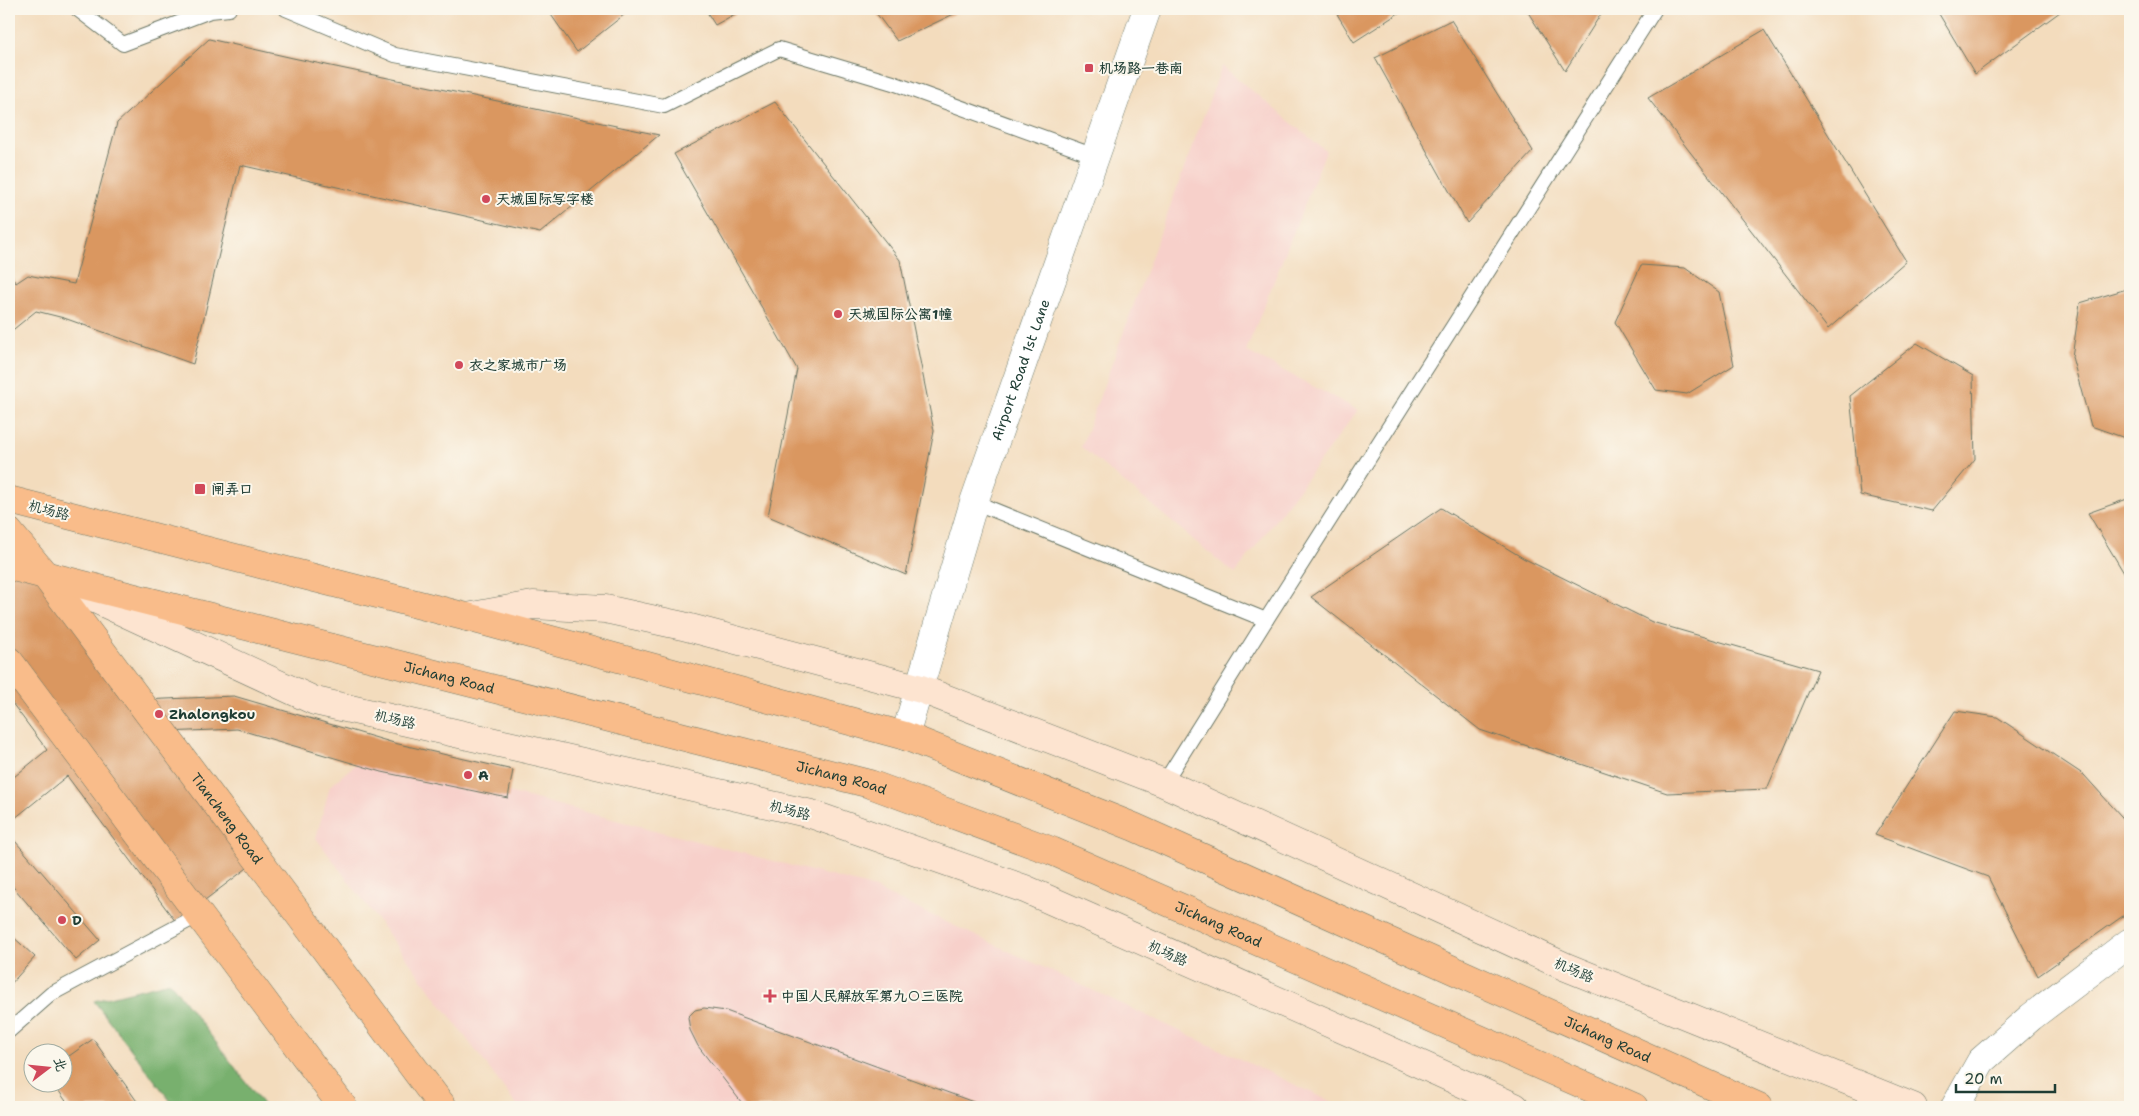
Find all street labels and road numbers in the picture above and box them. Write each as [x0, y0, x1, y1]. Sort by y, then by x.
street label: Airport Road 1st Lane [987, 297, 1054, 443]
street label: 机场路 [26, 496, 72, 524]
street label: Jichang Road [402, 657, 497, 698]
street label: 机场路 [373, 706, 417, 732]
street label: Jichang Road [794, 757, 890, 799]
street label: Tiancheng Road [187, 769, 267, 868]
street label: 机场路 [767, 796, 813, 824]
street label: Jichang Road [1172, 897, 1265, 951]
street label: 机场路 [1145, 936, 1191, 970]
street label: 机场路 [1551, 954, 1597, 986]
street label: Jichang Road [1561, 1012, 1654, 1067]

